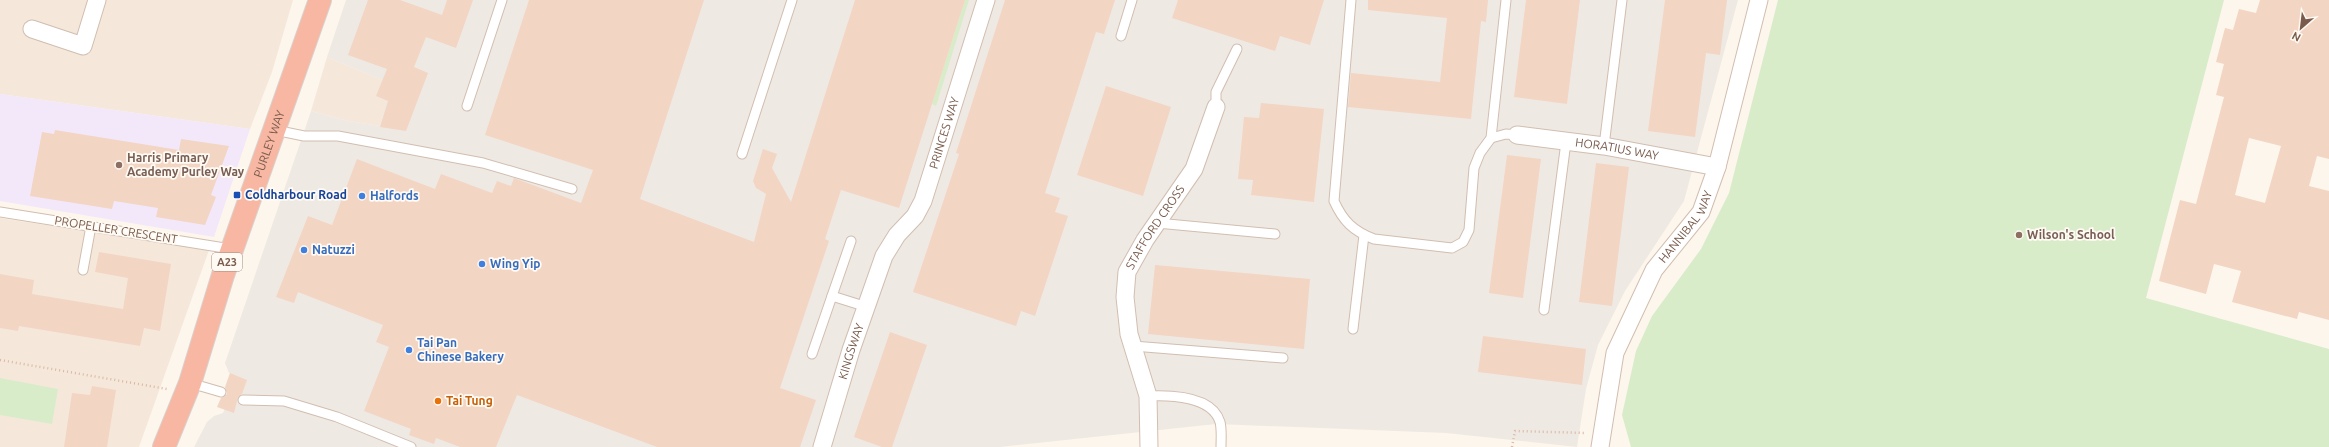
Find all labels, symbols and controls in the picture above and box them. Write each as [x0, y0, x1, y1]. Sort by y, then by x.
north arrow [2281, 8, 2321, 48]
text: N [2290, 30, 2303, 44]
street label: PRINCES WAY [927, 95, 961, 170]
street label: PURLEY WAY [251, 108, 287, 179]
street label: HORATIUS WAY [1575, 135, 1660, 162]
place label: Harris Primary Academy Purley Way [127, 151, 245, 178]
marker: Harris Primary Academy Purley Way [114, 160, 124, 170]
street label: STAFFORD CROSS [1123, 183, 1187, 271]
place label: Coldharbour Road [245, 188, 347, 201]
place label: Halfords [370, 189, 419, 202]
street label: HANNIBAL WAY [1656, 189, 1714, 265]
marker: Coldharbour Road [232, 190, 242, 200]
marker: Halfords [357, 191, 367, 201]
street label: PROPELLER CRESCENT [54, 213, 179, 246]
place label: Wilson's School [2027, 228, 2115, 241]
marker: Wilson's School [2014, 230, 2024, 240]
place label: Natuzzi [312, 243, 355, 256]
marker: Natuzzi [299, 245, 309, 255]
road number: A23 [212, 253, 242, 271]
place label: Wing Yip [490, 257, 541, 270]
marker: Wing Yip [477, 259, 487, 269]
street label: KINGSWAY [836, 321, 866, 381]
place label: Tai Pan Chinese Bakery [417, 336, 504, 363]
marker: Tai Pan Chinese Bakery [404, 345, 414, 355]
place label: Tai Tung [446, 394, 493, 407]
marker: Tai Tung [433, 396, 443, 406]

